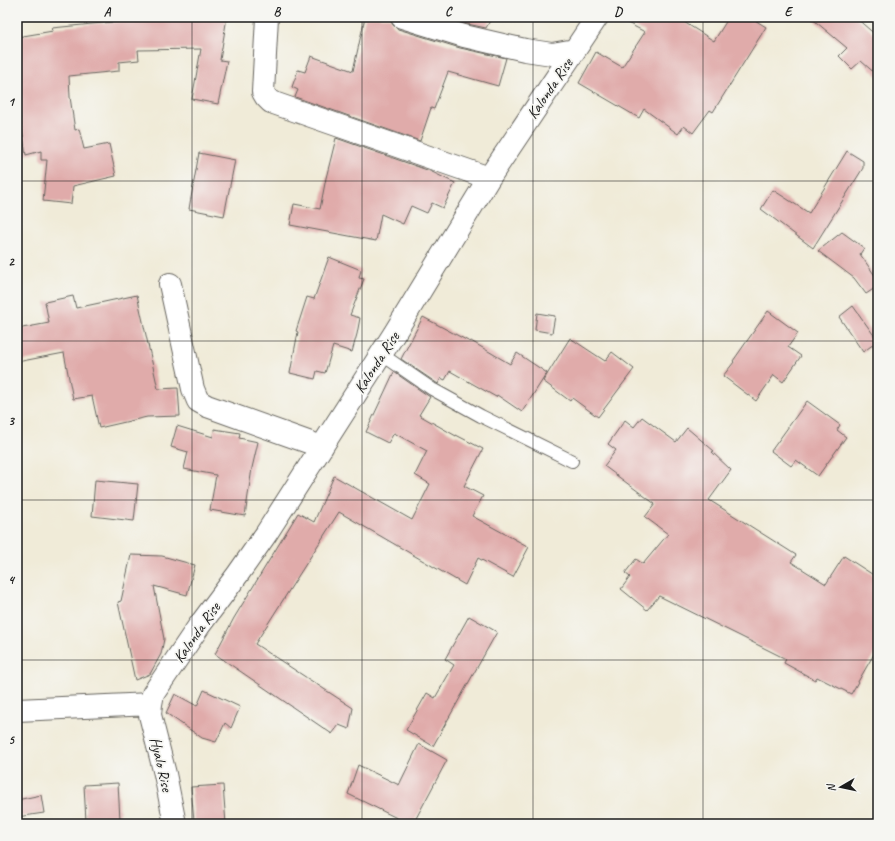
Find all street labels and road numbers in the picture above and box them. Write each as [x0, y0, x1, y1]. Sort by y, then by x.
street label: Kalonda Rise [522, 53, 578, 123]
street label: Kalonda Rise [350, 327, 405, 397]
street label: Kalonda Rise [169, 597, 226, 667]
street label: Hyalo Rise [145, 735, 177, 795]

